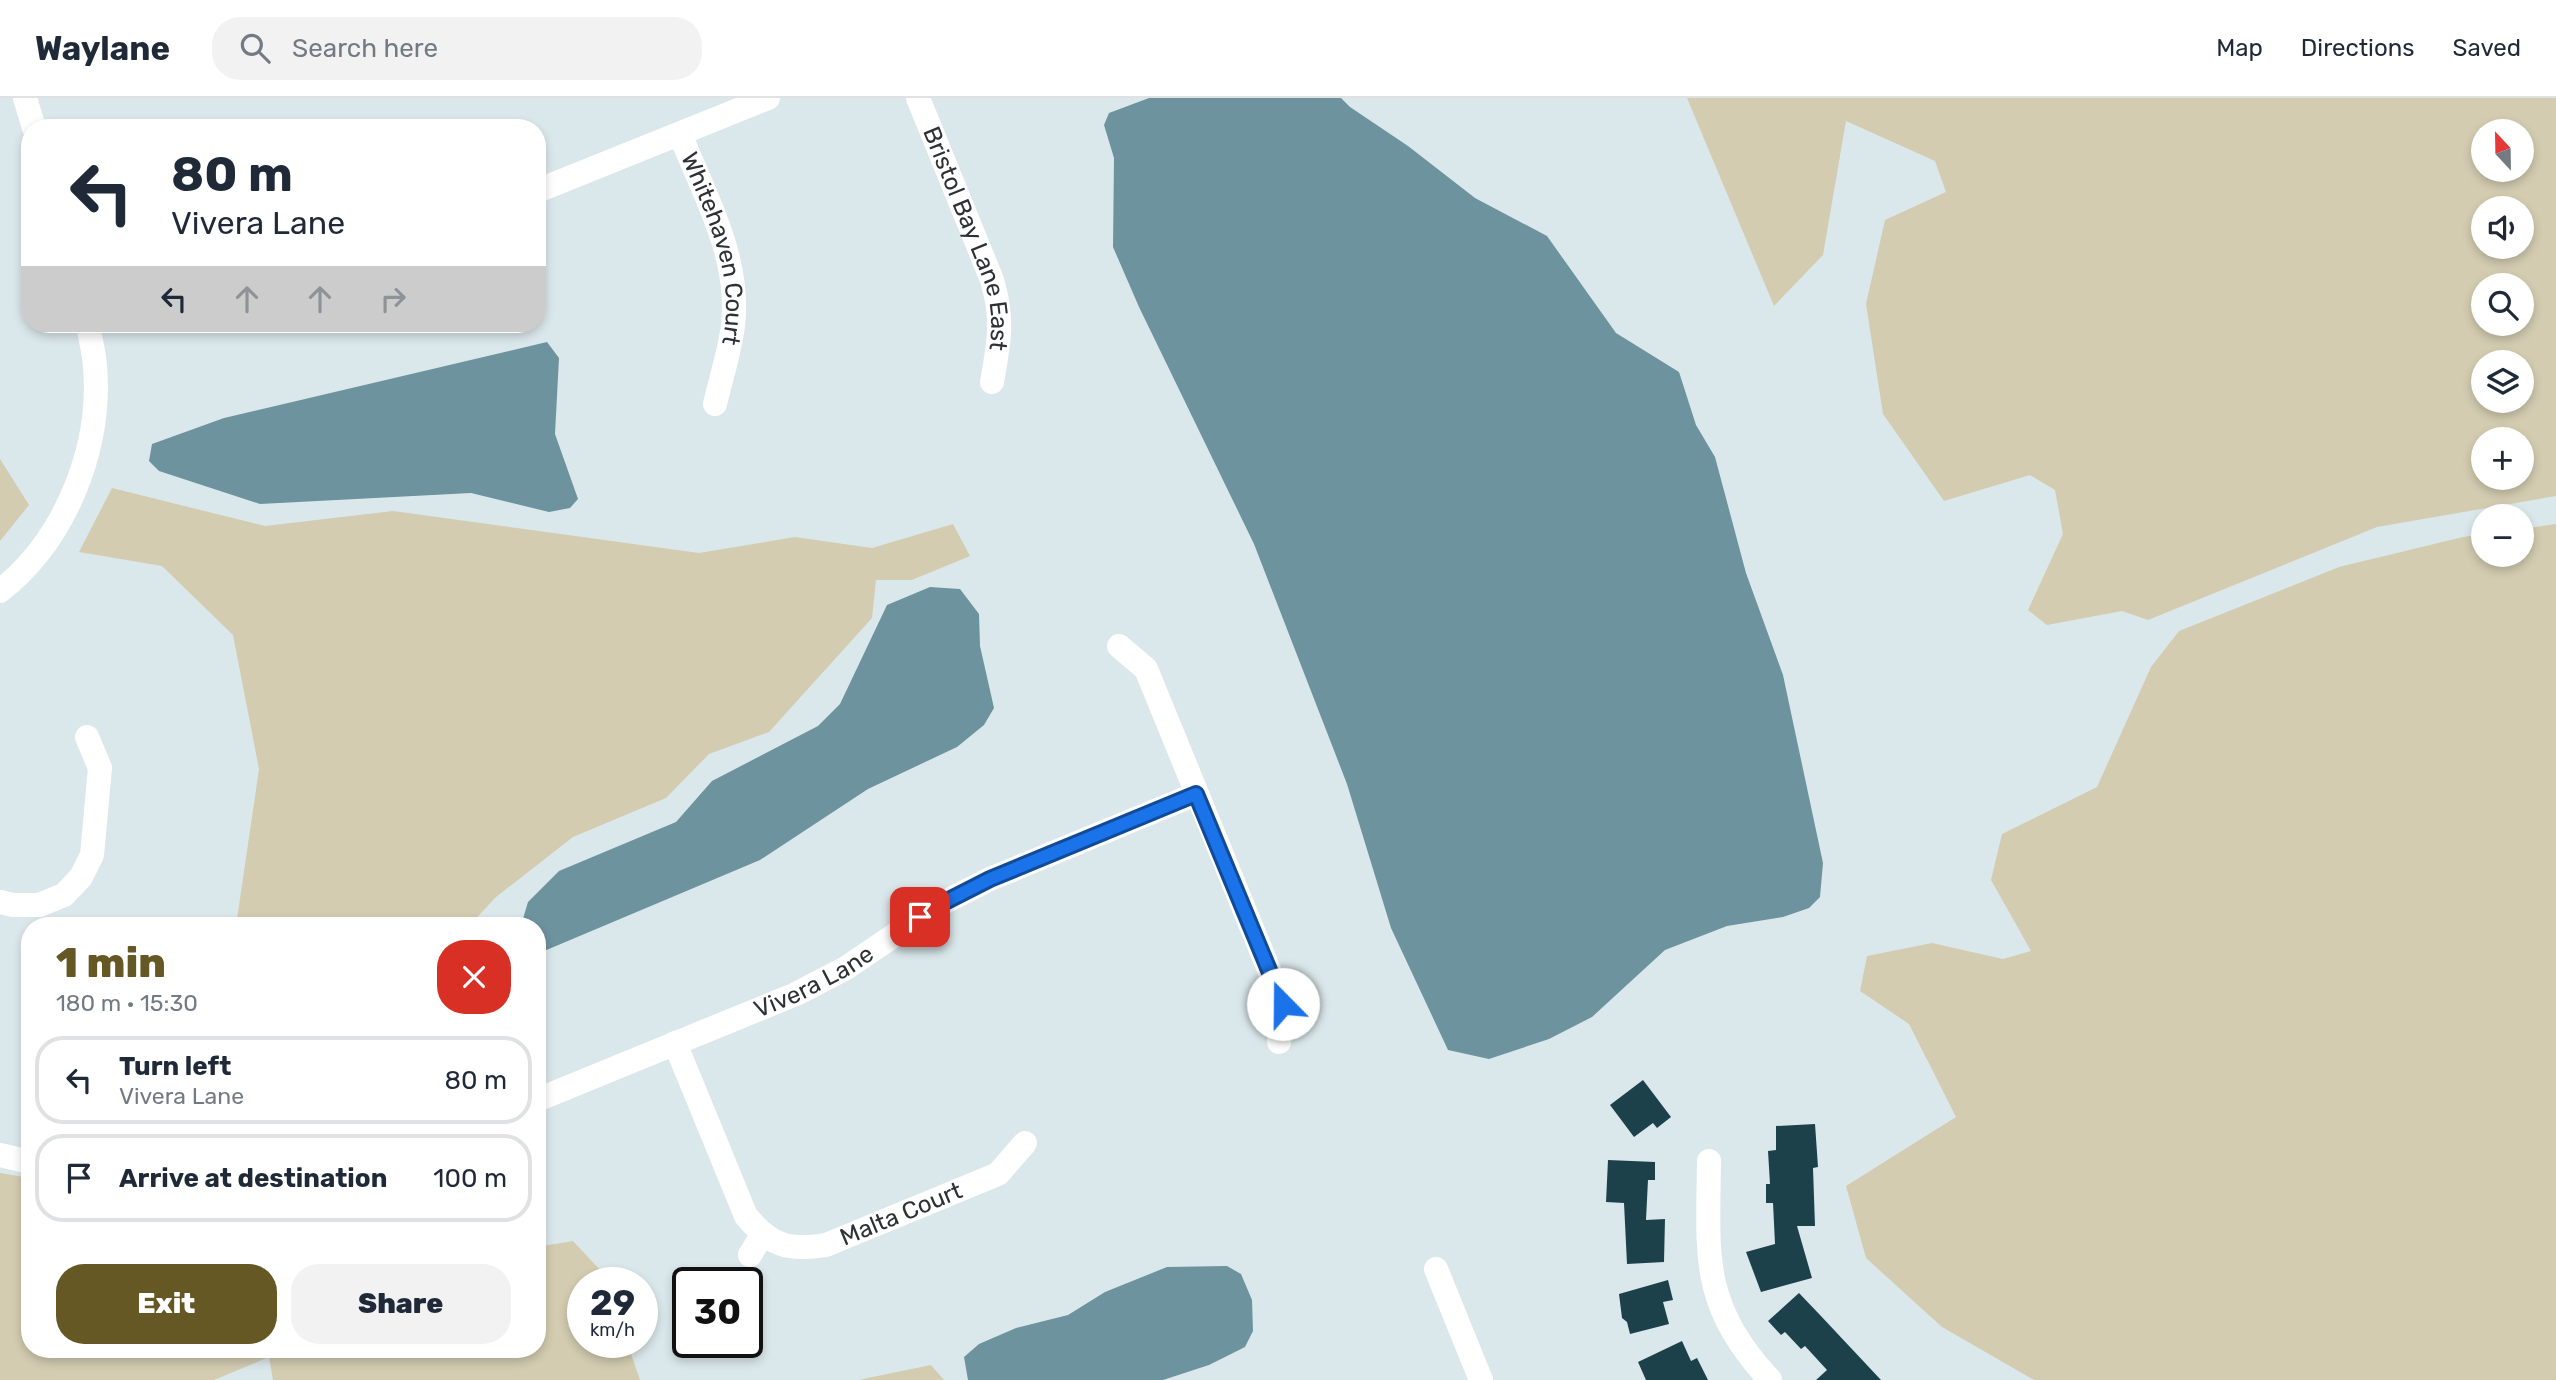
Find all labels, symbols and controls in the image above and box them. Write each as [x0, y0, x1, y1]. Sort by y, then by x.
search box [212, 17, 702, 80]
text: Waylane [35, 29, 170, 68]
icon: search [236, 29, 274, 67]
text: Search here [292, 33, 438, 64]
text: Map [2216, 34, 2263, 62]
text: Directions [2301, 34, 2414, 62]
text: Saved [2452, 34, 2521, 62]
north arrow [2471, 119, 2534, 182]
map controls [2471, 119, 2534, 567]
street label: Bristol Bay Lane East [917, 122, 1013, 352]
text: 80 m [171, 145, 293, 203]
icon: left [56, 147, 147, 238]
street label: Whitehaven Court [675, 148, 748, 348]
button: sound [2471, 196, 2534, 259]
text: Vivera Lane [171, 204, 345, 242]
button: search [2471, 273, 2534, 336]
icon: left [155, 280, 193, 318]
icon: ahead [228, 280, 266, 318]
icon: ahead [301, 280, 339, 318]
icon: right [374, 280, 412, 318]
button: layers [2471, 350, 2534, 413]
button: + [2471, 427, 2534, 490]
button: − [2471, 504, 2534, 567]
pin [890, 887, 950, 947]
icon: arrive [901, 898, 939, 936]
text: 1 min [56, 938, 166, 988]
button: close [437, 940, 511, 1014]
street label: Vivera Lane [750, 940, 879, 1024]
position arrow [1246, 967, 1320, 1041]
text: 180 m · 15:30 [56, 989, 198, 1017]
text: Turn left [119, 1051, 231, 1082]
icon: left [60, 1061, 98, 1099]
text: 80 m [444, 1065, 507, 1096]
text: Vivera Lane [119, 1082, 244, 1110]
icon: arrive [60, 1159, 98, 1197]
text: Arrive at destination [119, 1163, 387, 1194]
text: 100 m [433, 1163, 507, 1194]
street label: Malta Court [836, 1176, 966, 1252]
button: Exit [56, 1264, 277, 1344]
button: Share [291, 1264, 511, 1344]
speed limit sign: 30 [672, 1267, 763, 1358]
text: 29 [590, 1282, 635, 1324]
text: km/h [590, 1319, 635, 1341]

